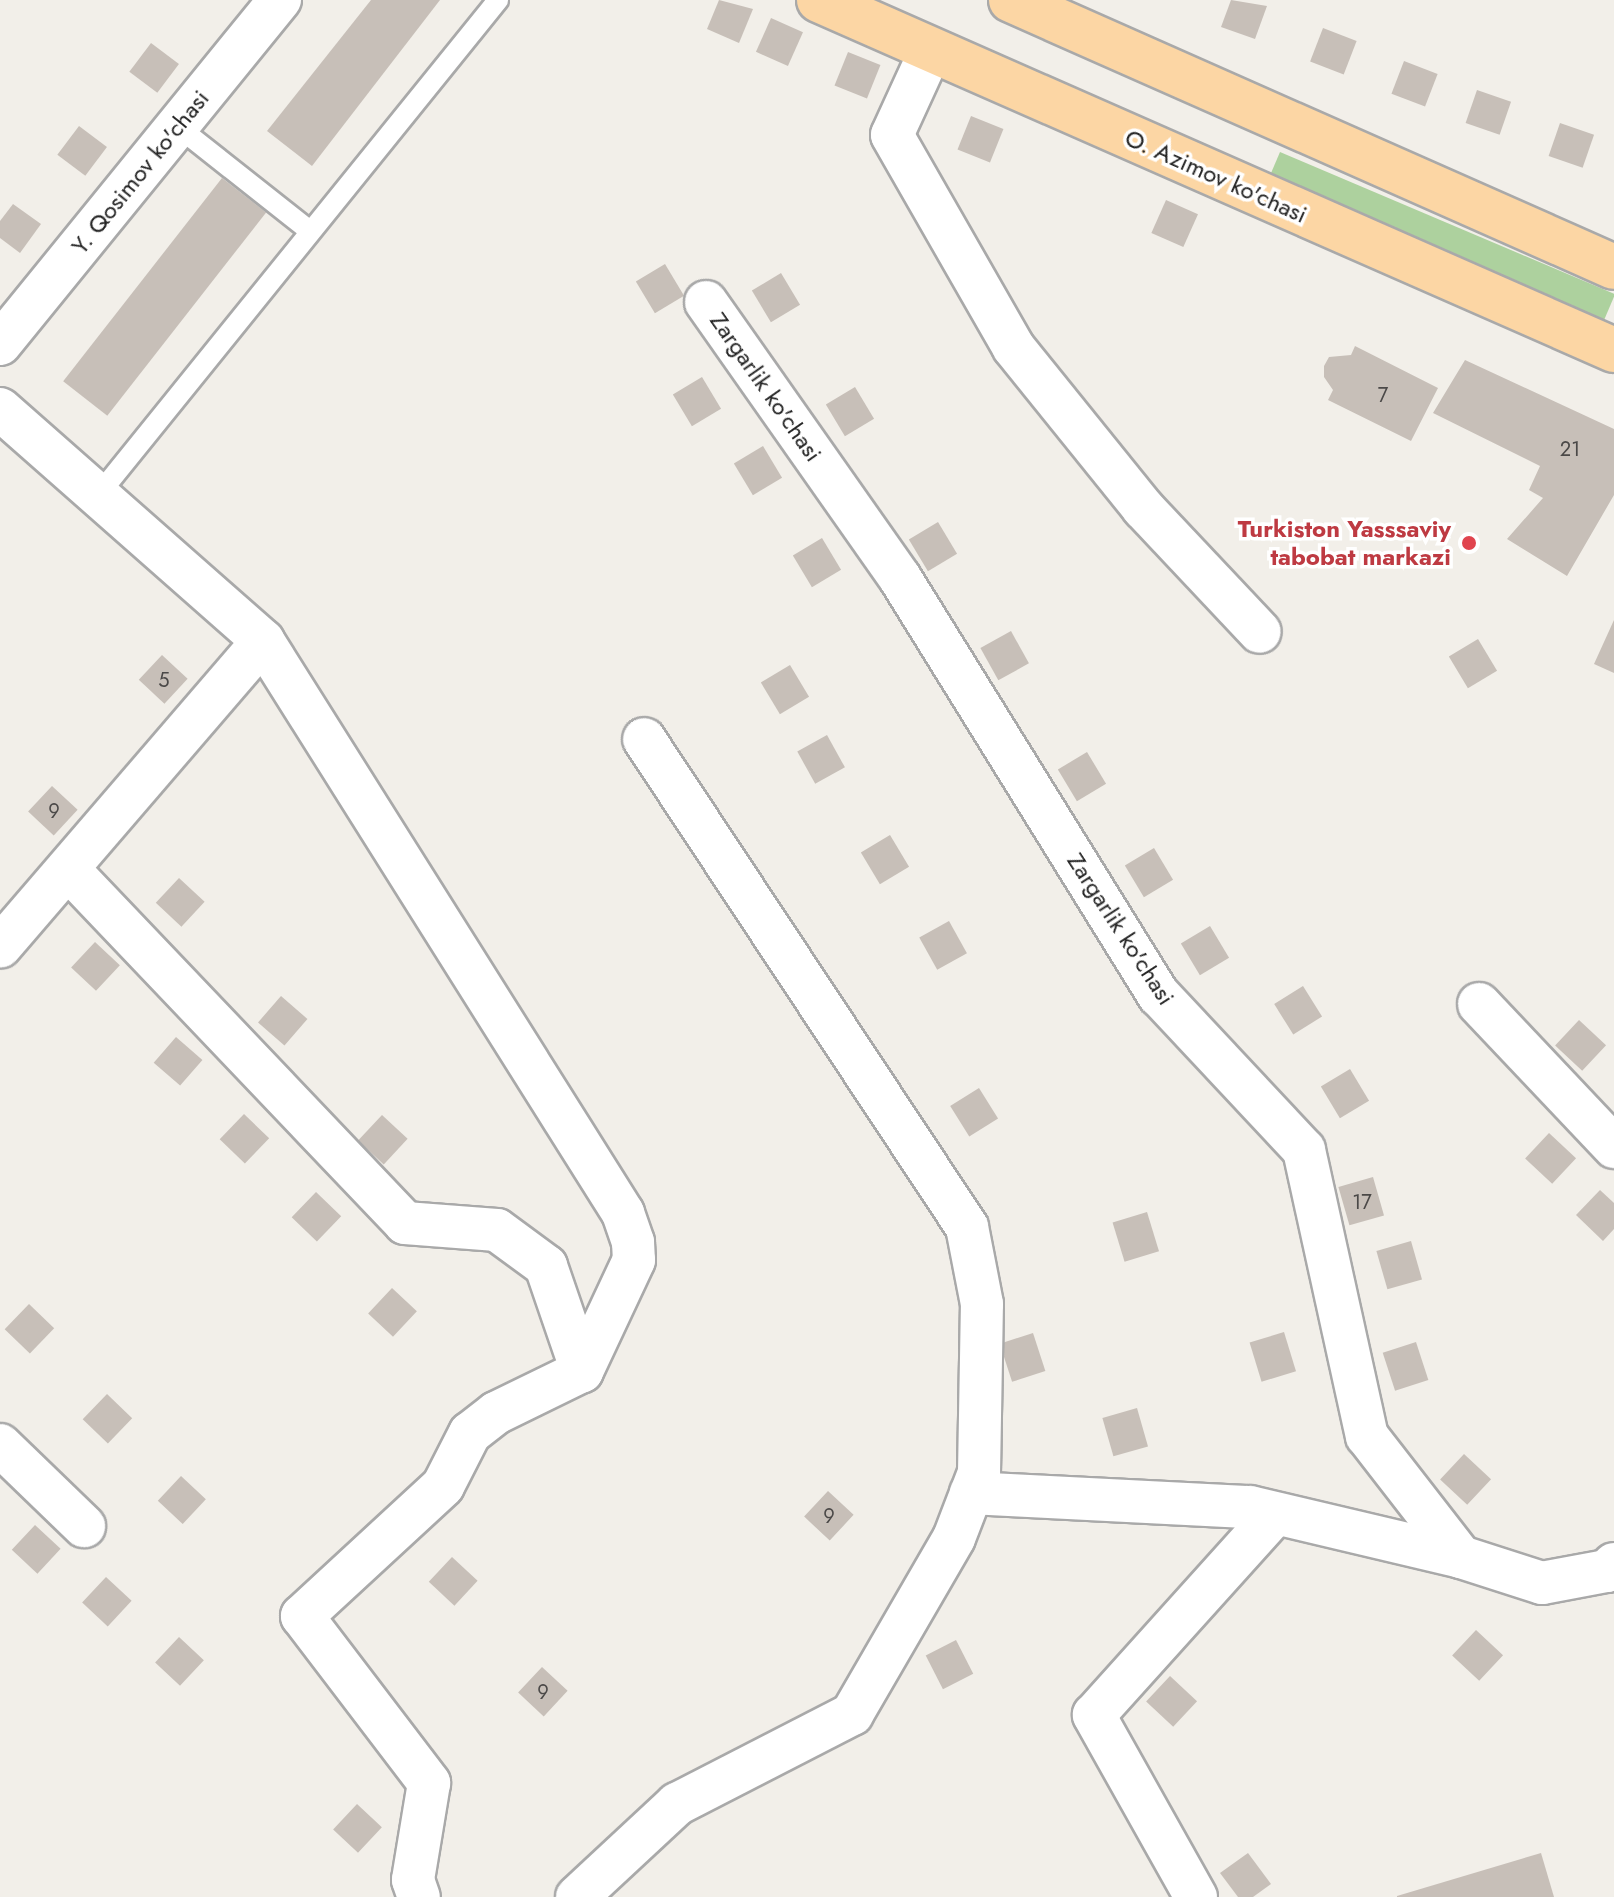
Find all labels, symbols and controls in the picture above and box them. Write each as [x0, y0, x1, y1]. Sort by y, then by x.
street label: Y. Qosimov ko'chasi [65, 84, 215, 260]
street label: O. Azimov ko'chasi [1121, 123, 1311, 229]
street label: Zargarlik ko'chasi [704, 307, 828, 467]
house number: 7 [1378, 383, 1388, 407]
house number: 21 [1560, 437, 1580, 461]
place label: Turkiston Yasssaviy tabobat markazi [1238, 515, 1451, 571]
marker: Turkiston Yasssaviy tabobat markazi [1458, 532, 1480, 554]
house number: 5 [158, 668, 170, 692]
house number: 9 [48, 799, 60, 823]
street label: Zargarlik ko'chasi [1061, 848, 1181, 1010]
house number: 17 [1352, 1190, 1372, 1214]
house number: 9 [823, 1504, 835, 1528]
house number: 9 [537, 1680, 549, 1704]

